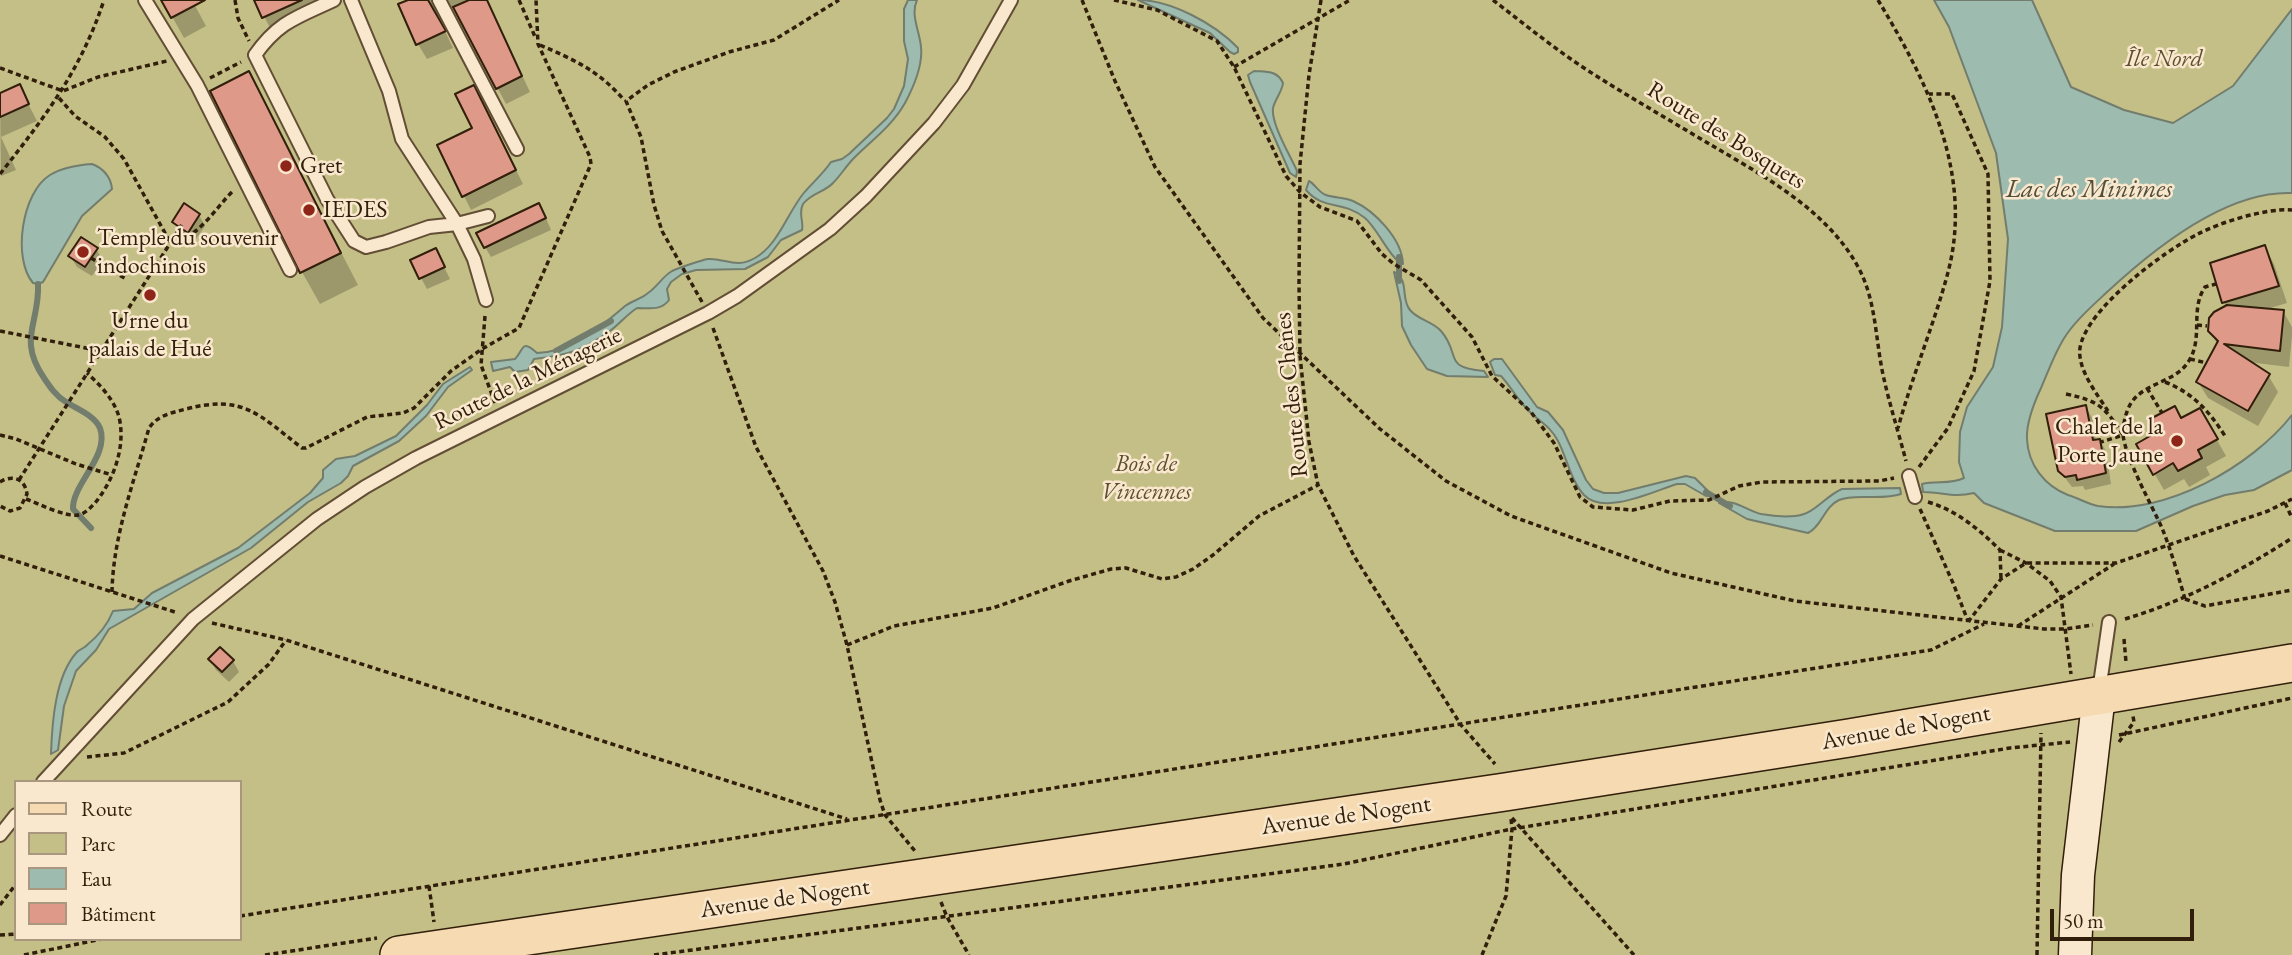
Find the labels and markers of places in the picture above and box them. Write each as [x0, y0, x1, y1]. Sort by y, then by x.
place label: Gret [300, 152, 342, 180]
marker: Gret [278, 158, 294, 174]
place label: IEDES [323, 196, 387, 224]
marker: IEDES [301, 202, 317, 218]
place label: Temple du souvenir indochinois [97, 224, 278, 280]
marker: Temple du souvenir indochinois [75, 244, 91, 260]
marker: Urne du palais de Hué [142, 287, 158, 303]
place label: Urne du palais de Hué [88, 307, 212, 363]
place label: Chalet de la Porte Jaune [2055, 413, 2163, 469]
marker: Chalet de la Porte Jaune [2169, 433, 2185, 449]

